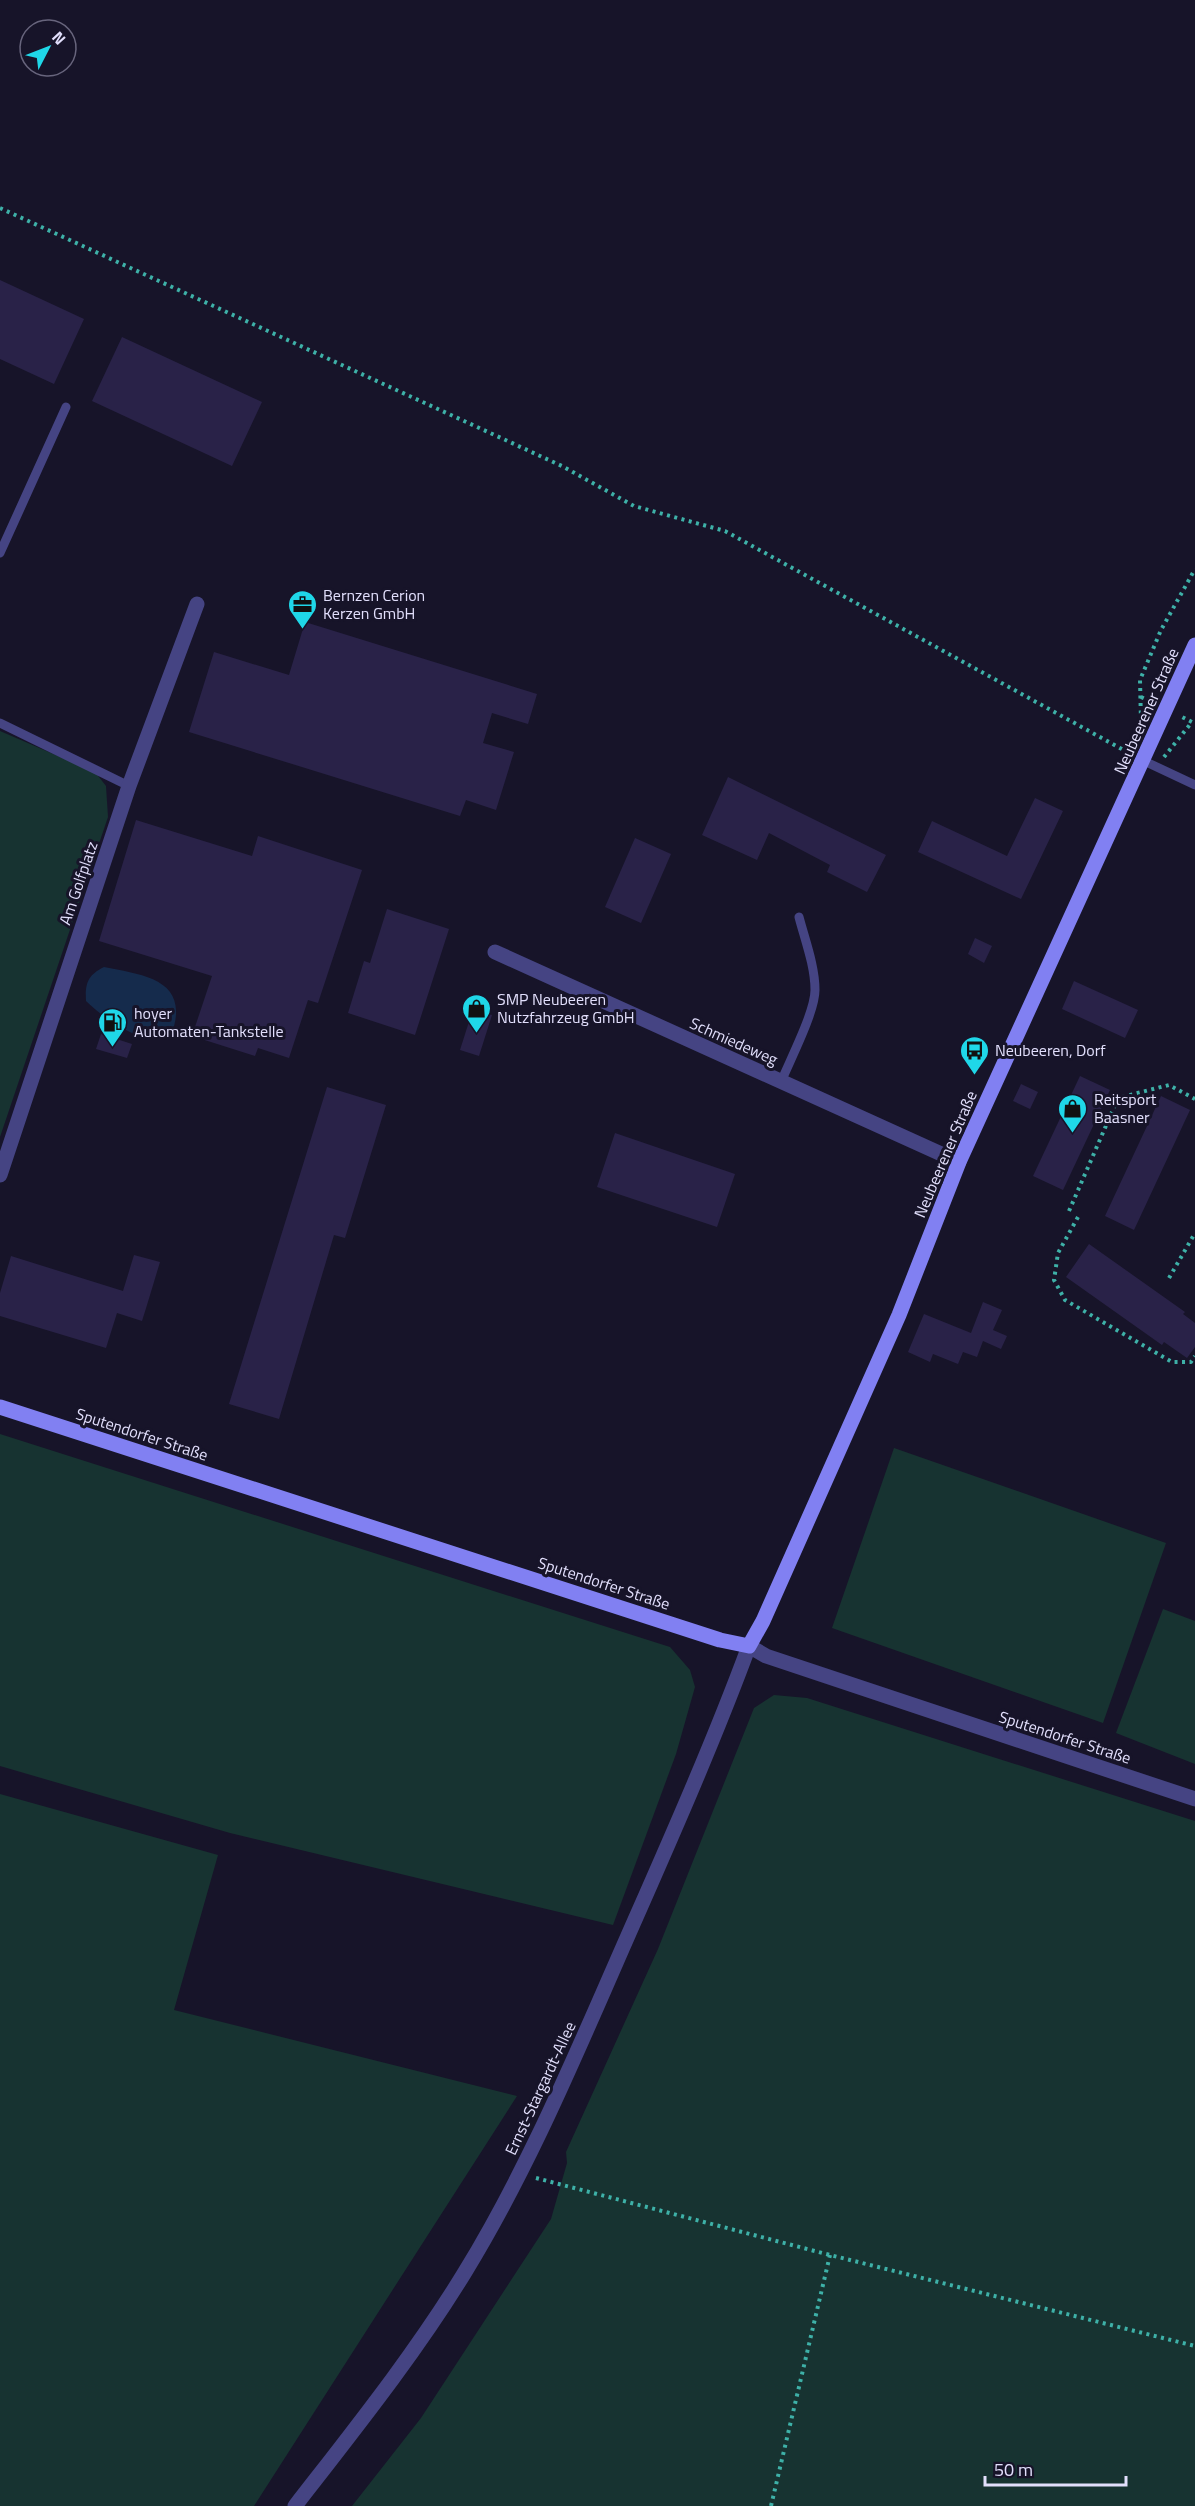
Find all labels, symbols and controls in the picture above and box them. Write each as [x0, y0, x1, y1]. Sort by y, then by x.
north arrow [18, 18, 78, 78]
text: N [47, 26, 72, 50]
place label: Bernzen Cerion Kerzen GmbH [323, 583, 425, 625]
office icon: Bernzen Cerion Kerzen GmbH [286, 588, 318, 630]
street label: Neubeerener Straße [1107, 644, 1185, 778]
street label: Am Golfplatz [53, 838, 103, 928]
place label: SMP Neubeeren Nutzfahrzeug GmbH [497, 987, 635, 1029]
shop icon: SMP Neubeeren Nutzfahrzeug GmbH [460, 992, 492, 1034]
place label: hoyer Automaten-Tankstelle [134, 1001, 284, 1043]
fuel station icon: hoyer Automaten-Tankstelle [97, 1006, 129, 1048]
street label: Schmiedeweg [686, 1011, 782, 1071]
bus stop icon: Neubeeren, Dorf [958, 1034, 990, 1076]
place label: Neubeeren, Dorf [995, 1038, 1106, 1062]
street label: Neubeerener Straße [907, 1087, 983, 1221]
place label: Reitsport Baasner [1094, 1087, 1157, 1129]
shop icon: Reitsport Baasner [1057, 1092, 1089, 1134]
street label: Sputendorfer Straße [73, 1401, 211, 1467]
street label: Sputendorfer Straße [535, 1550, 673, 1616]
street label: Sputendorfer Straße [996, 1704, 1134, 1770]
street label: Ernst-Stargardt-Allee [498, 2017, 582, 2159]
scale bar [985, 2449, 1126, 2487]
text: 50 m [994, 2456, 1033, 2483]

